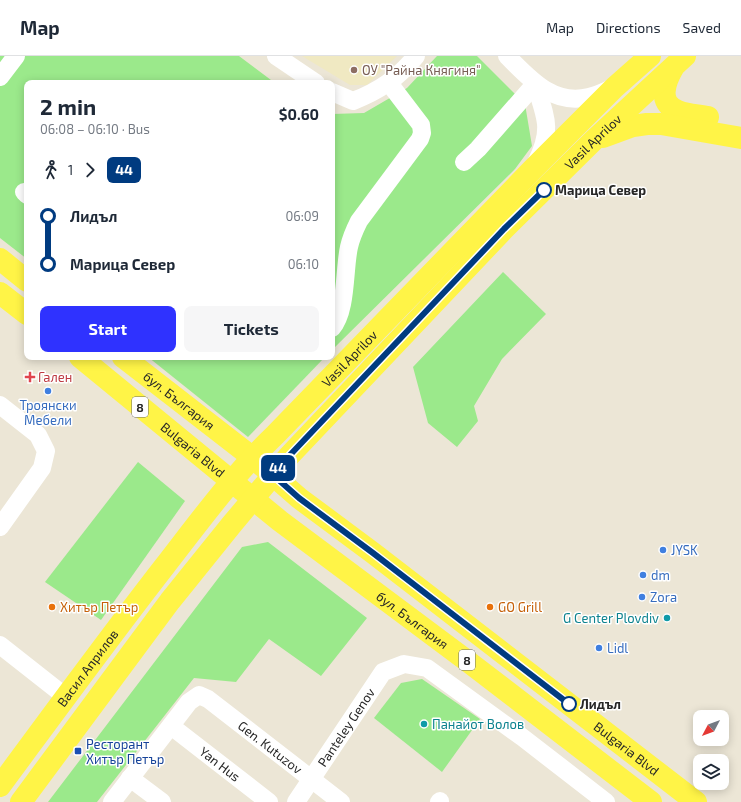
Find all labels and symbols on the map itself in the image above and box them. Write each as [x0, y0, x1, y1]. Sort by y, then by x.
place label: ОУ "Райна Княгиня" [362, 62, 481, 78]
marker: ОУ "Райна Княгиня" [349, 65, 359, 75]
street label: Vasil Aprilov [561, 111, 625, 173]
marker: Марица Север [536, 182, 552, 198]
place label: Марица Север [555, 182, 646, 198]
street label: Vasil Aprilov [318, 327, 381, 390]
street label: бул. България [140, 368, 218, 433]
place label: Гален [38, 369, 72, 385]
marker: Гален [25, 372, 35, 382]
marker: Троянски Мебели [43, 386, 53, 396]
place label: Троянски Мебели [19, 397, 77, 428]
road number: 8 [132, 397, 148, 417]
street label: Bulgaria Blvd [158, 419, 228, 481]
line badge: 44 [260, 455, 296, 481]
place label: JYSK [671, 542, 698, 558]
marker: JYSK [658, 545, 668, 555]
place label: dm [651, 567, 670, 583]
marker: dm [638, 570, 648, 580]
street label: бул. България [373, 588, 452, 652]
place label: Zora [650, 589, 677, 605]
marker: Zora [637, 592, 647, 602]
place label: Хитър Петър [60, 599, 138, 615]
place label: GO Grill [498, 599, 542, 615]
marker: Хитър Петър [47, 602, 57, 612]
marker: GO Grill [485, 602, 495, 612]
place label: G Center Plovdiv [563, 610, 659, 626]
marker: G Center Plovdiv [662, 613, 672, 623]
street label: Васил Априлов [53, 626, 122, 710]
place label: Lidl [607, 640, 628, 656]
marker: Lidl [594, 643, 604, 653]
road number: 8 [459, 650, 475, 670]
street label: Panteley Genov [314, 685, 378, 770]
marker: Лидъл [561, 696, 577, 712]
place label: Лидъл [580, 696, 621, 712]
north arrow [693, 710, 729, 746]
place label: Панайот Волов [432, 716, 524, 732]
street label: Gen. Kutuzov [235, 717, 306, 777]
street label: Bulgaria Blvd [591, 718, 662, 779]
marker: Панайот Волов [419, 719, 429, 729]
place label: Ресторант Хитър Петър [86, 736, 164, 767]
street label: Yan Hus [197, 743, 243, 785]
marker: Ресторант Хитър Петър [73, 746, 83, 756]

